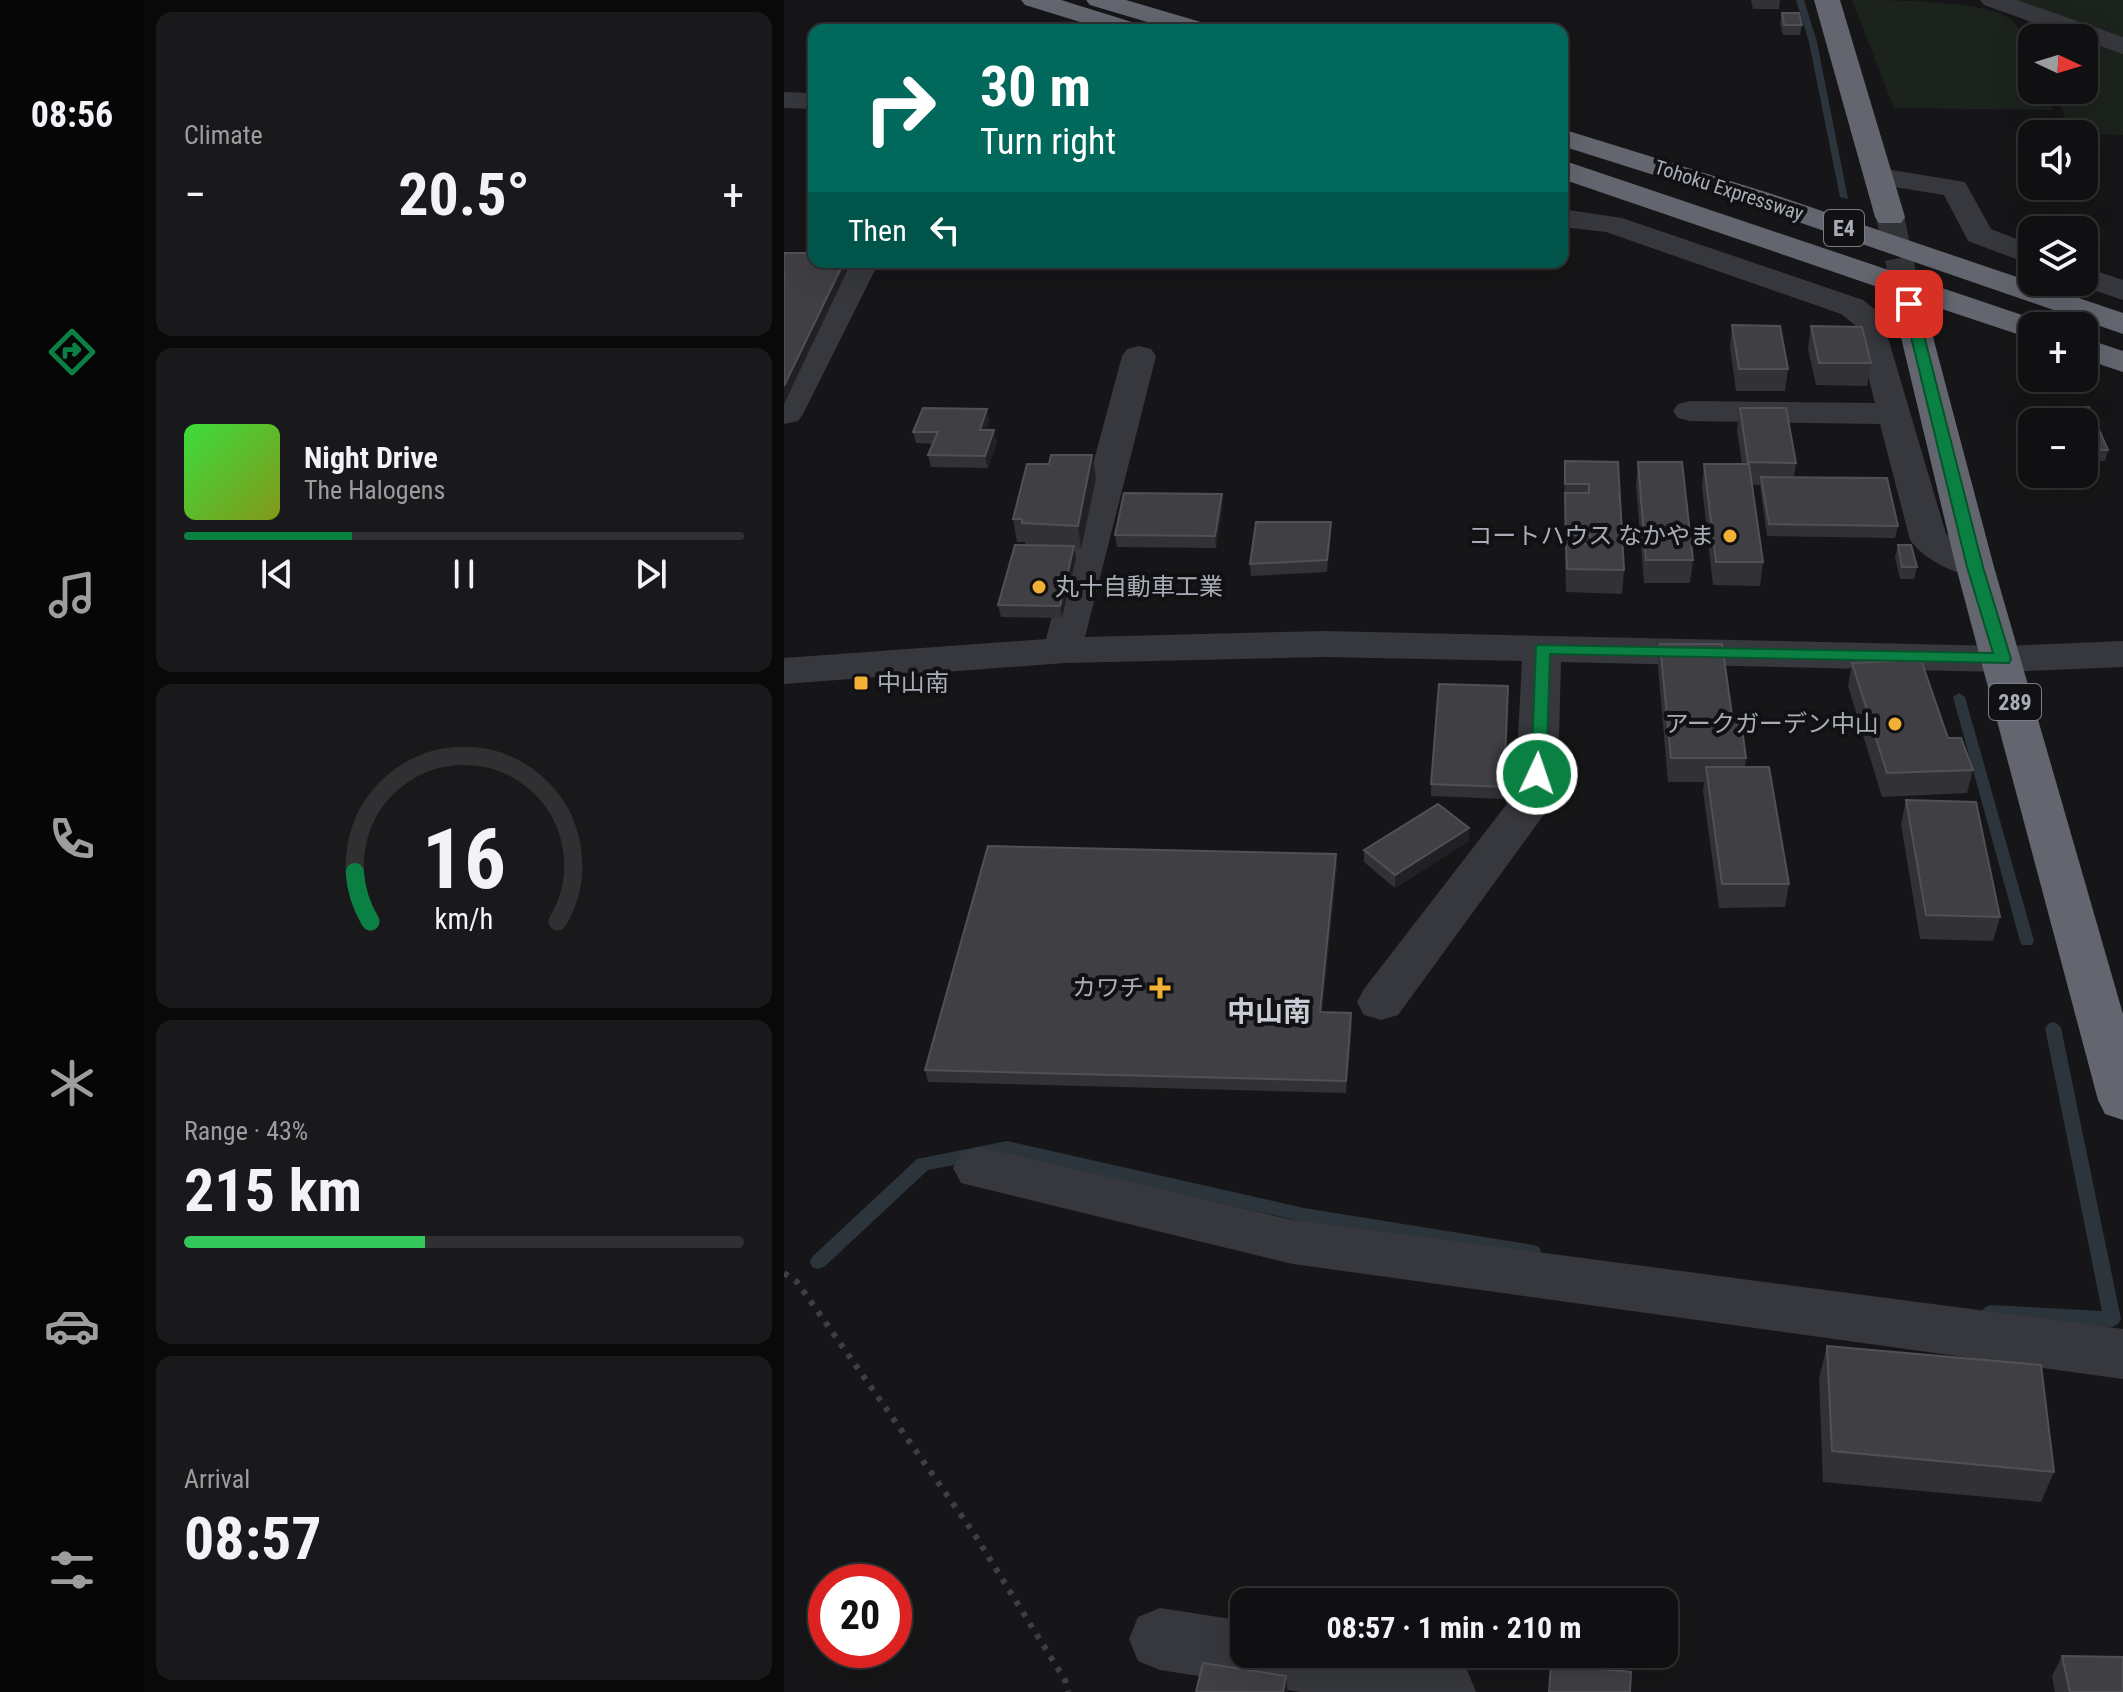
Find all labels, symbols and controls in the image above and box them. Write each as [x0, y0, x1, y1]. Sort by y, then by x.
north arrow [2018, 24, 2098, 104]
map controls [2018, 24, 2098, 488]
text: 30 m [980, 54, 1091, 120]
icon: right [848, 56, 952, 160]
text: 08:56 [31, 94, 113, 136]
text: Climate [184, 120, 263, 150]
button: sound [2018, 120, 2098, 200]
text: Turn right [980, 121, 1116, 163]
street label: Tohoku Expressway [1651, 155, 1807, 225]
text: 20.5° [398, 159, 530, 230]
text: − [184, 169, 206, 221]
text: + [722, 169, 744, 221]
icon: left [923, 208, 967, 252]
road number: E4 [1824, 210, 1864, 246]
text: Then [848, 213, 907, 248]
button: layers [2018, 216, 2098, 296]
pin [1875, 270, 1943, 338]
icon: arrive [1887, 282, 1931, 326]
button: + [2018, 312, 2098, 392]
icon: directions [44, 324, 100, 380]
button: − [2018, 408, 2098, 488]
text: Night Drive [304, 440, 438, 475]
text: The Halogens [304, 475, 445, 505]
place label: コートハウス なかやま [1468, 522, 1714, 550]
marker: コートハウス なかやま [1721, 527, 1739, 545]
icon: previous [255, 552, 299, 596]
icon: pause [442, 552, 486, 596]
icon: next [629, 552, 673, 596]
icon: music [44, 567, 100, 623]
place label: 丸十自動車工業 [1055, 573, 1223, 601]
marker: 丸十自動車工業 [1030, 578, 1048, 596]
place label: 中山南 [877, 669, 949, 697]
marker: 中山南 [852, 674, 870, 692]
road number: 289 [1989, 684, 2041, 720]
place label: アークガーデン中山 [1664, 710, 1879, 738]
marker: アークガーデン中山 [1886, 715, 1904, 733]
position arrow [1495, 732, 1579, 816]
icon: phone [44, 811, 100, 867]
text: 16 [422, 811, 506, 908]
text: km/h [435, 902, 493, 936]
place label: カワチ [1072, 974, 1144, 1002]
marker: カワチ [1151, 979, 1169, 997]
district label: 中山南 [1227, 995, 1311, 1028]
icon: climate [44, 1055, 100, 1111]
text: Range · 43% [184, 1116, 308, 1146]
text: 215 km [184, 1155, 362, 1226]
icon: car [44, 1298, 100, 1354]
text: Arrival [184, 1464, 250, 1494]
text: 08:57 [184, 1503, 322, 1574]
icon: filters [44, 1542, 100, 1598]
speed limit sign: 20 [808, 1564, 912, 1668]
text: 08:57 · 1 min · 210 m [1327, 1610, 1581, 1645]

